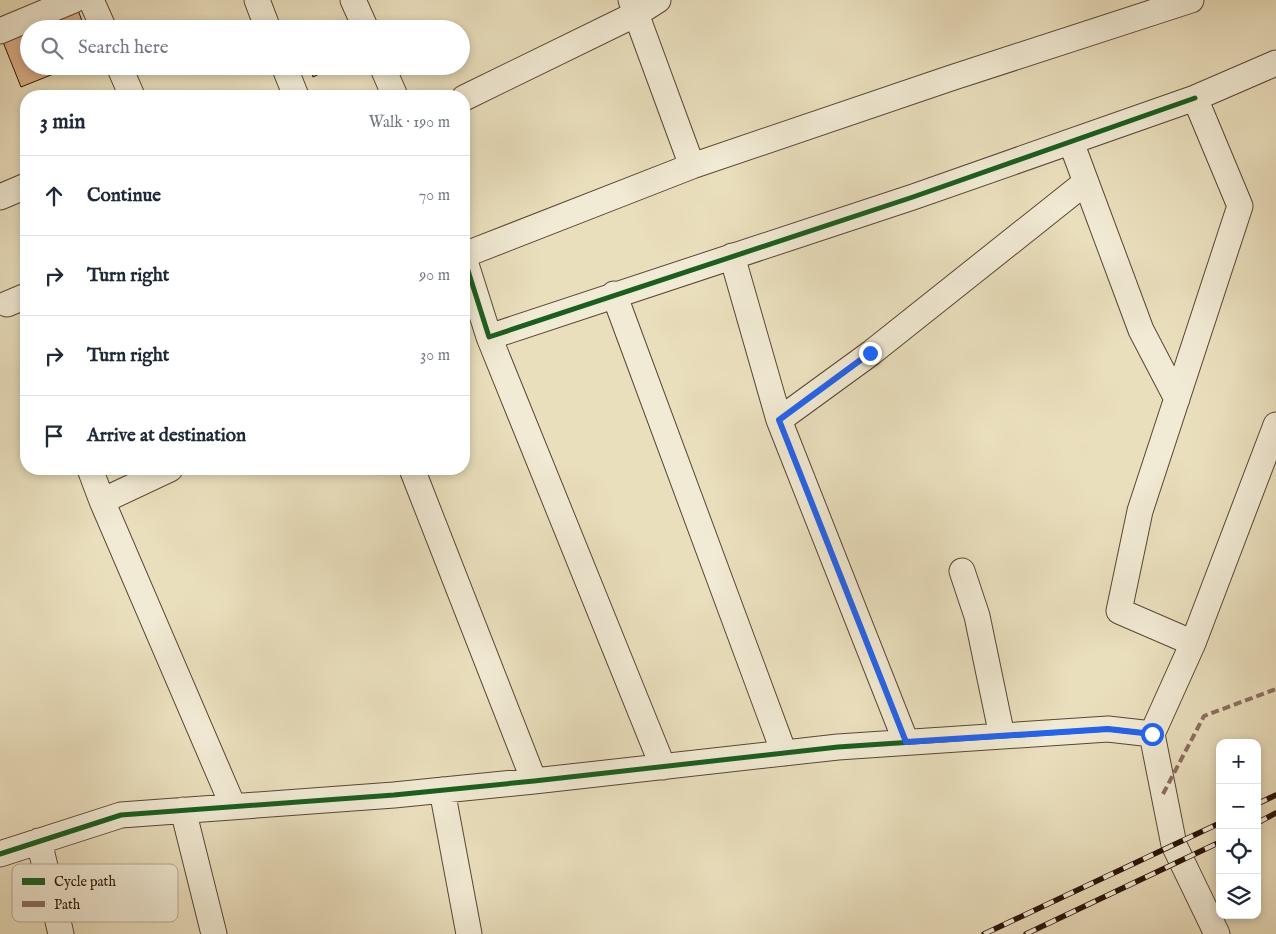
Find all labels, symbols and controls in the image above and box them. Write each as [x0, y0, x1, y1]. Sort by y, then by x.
search box [20, 20, 470, 75]
icon: search [38, 34, 66, 62]
text: Search here [78, 36, 169, 60]
text: 3 min [40, 109, 85, 136]
text: Walk · 190 m [369, 113, 450, 133]
icon: ahead [40, 182, 68, 210]
text: Continue [87, 184, 161, 208]
text: 70 m [419, 186, 450, 206]
icon: right [40, 262, 68, 290]
text: Turn right [87, 264, 169, 288]
text: 90 m [419, 266, 450, 286]
icon: right [40, 342, 68, 370]
route end [859, 342, 882, 365]
text: Turn right [87, 344, 169, 368]
text: 30 m [420, 346, 450, 366]
icon: arrive [40, 422, 68, 450]
text: Arrive at destination [87, 424, 246, 448]
route start [1141, 723, 1164, 746]
map controls [1216, 739, 1261, 919]
button: + [1216, 739, 1261, 784]
button: − [1216, 784, 1261, 829]
button: locate [1216, 829, 1261, 874]
legend [12, 864, 178, 922]
text: Cycle path [54, 873, 116, 891]
button: layers [1216, 874, 1261, 919]
text: Path [54, 896, 81, 914]

